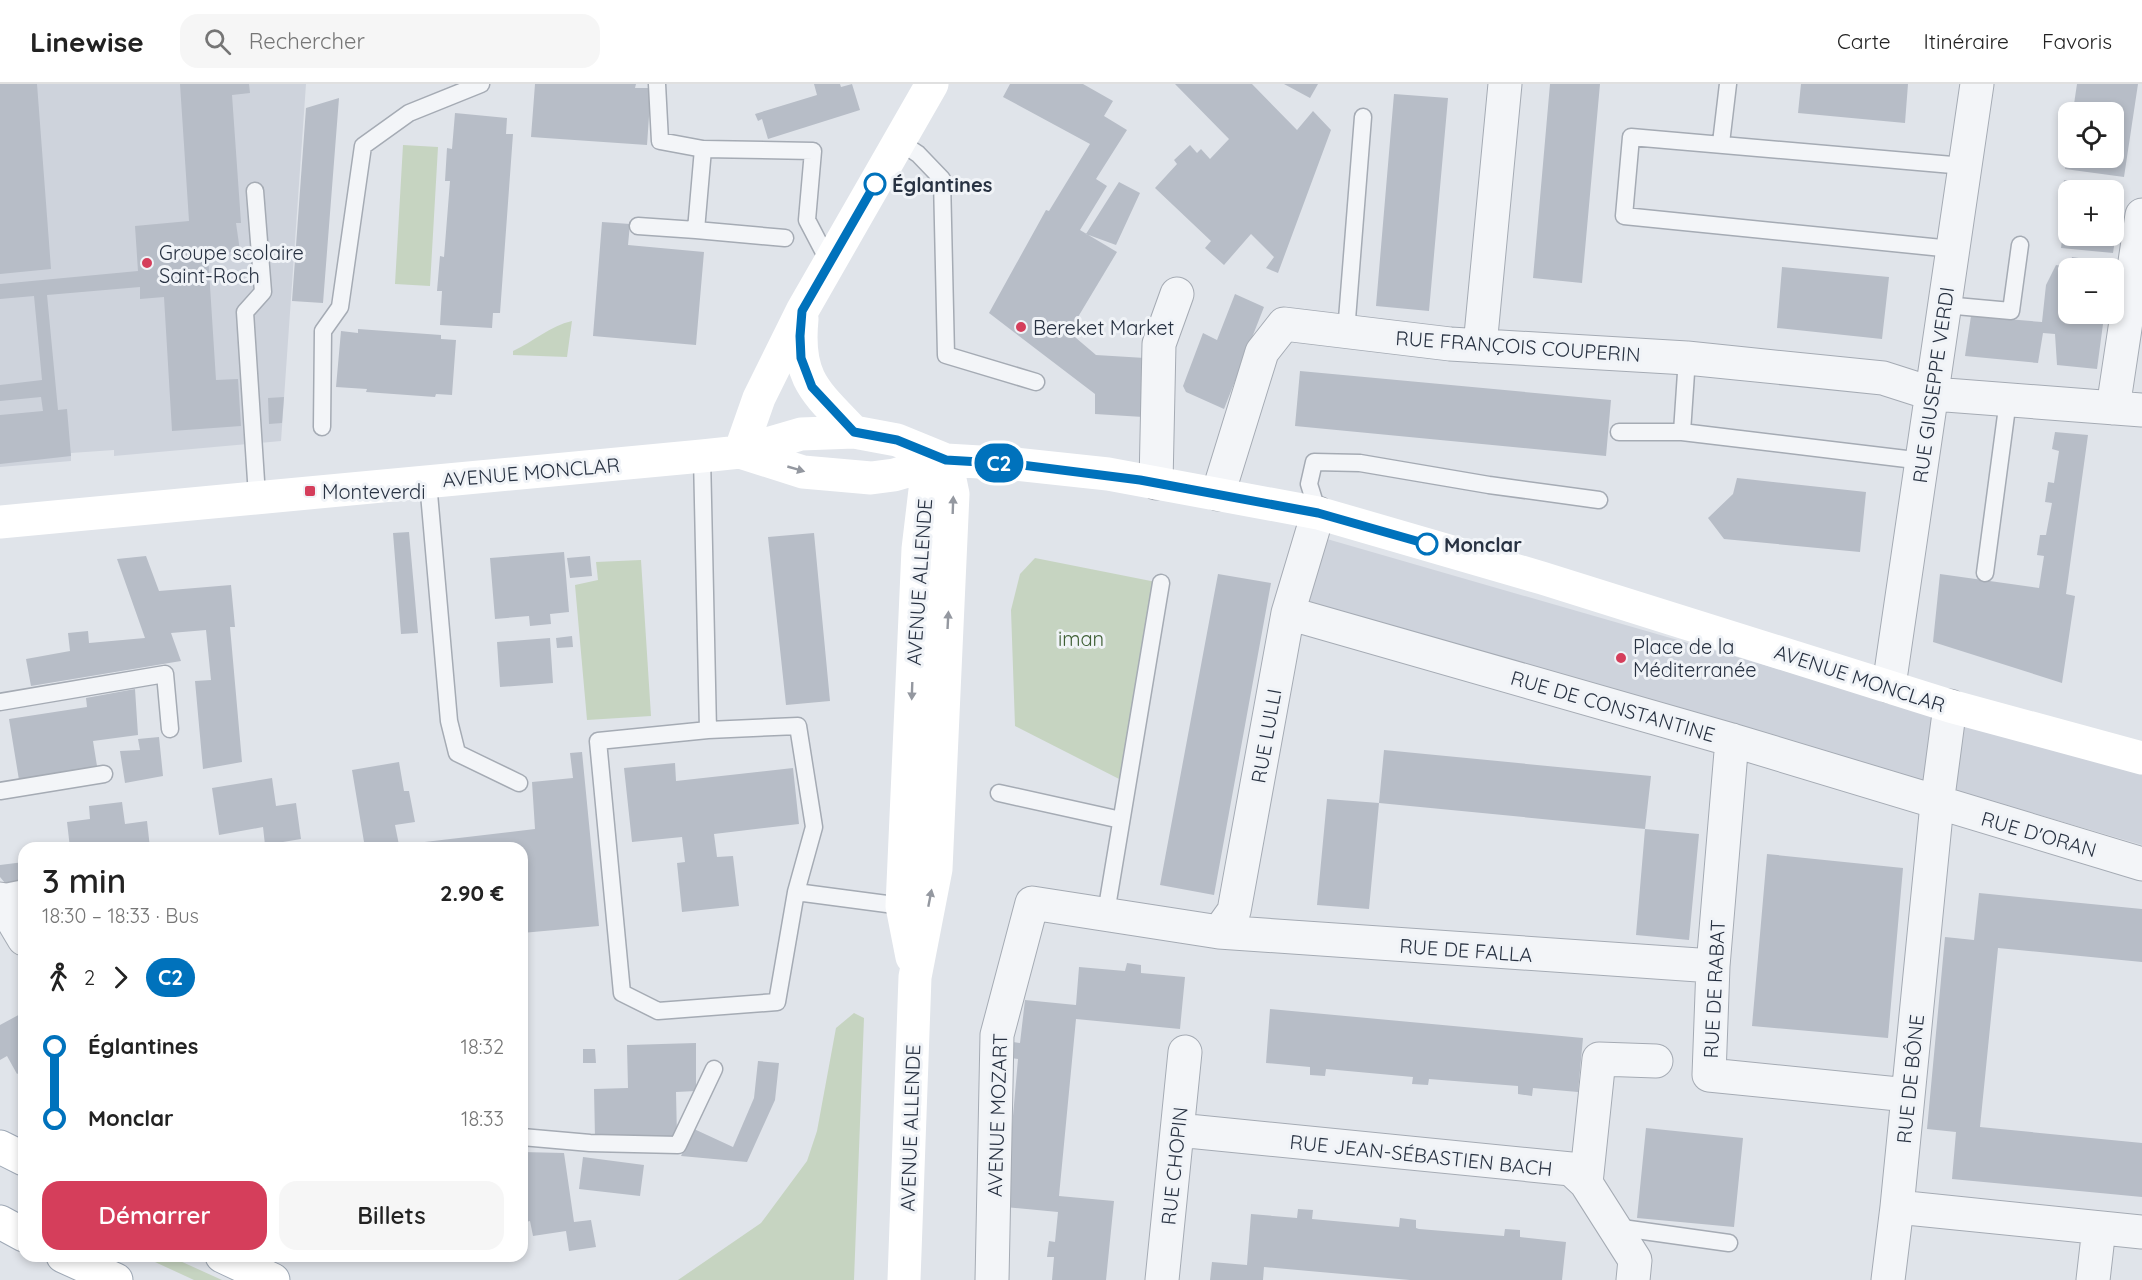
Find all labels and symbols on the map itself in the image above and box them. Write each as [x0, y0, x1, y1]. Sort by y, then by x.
place label: Églantines [892, 172, 992, 197]
marker: Églantines [864, 173, 886, 195]
place label: Groupe scolaire Saint-Roch [159, 240, 304, 288]
marker: Groupe scolaire Saint-Roch [140, 256, 154, 270]
street label: RUE GIUSEPPE VERDI [1907, 285, 1959, 485]
place label: Bereket Market [1033, 315, 1175, 340]
marker: Bereket Market [1014, 320, 1028, 334]
street label: RUE FRANÇOIS COUPERIN [1395, 325, 1641, 367]
line badge: C2 [972, 444, 1026, 482]
street label: AVENUE MONCLAR [441, 452, 621, 492]
one-way arrow [787, 465, 805, 474]
place label: Monteverdi [322, 479, 426, 504]
marker: Monteverdi [303, 484, 317, 498]
one-way arrow [948, 495, 958, 514]
street label: AVENUE ALLENDE [901, 498, 937, 666]
place label: Monclar [1444, 532, 1522, 557]
marker: Monclar [1416, 533, 1438, 555]
one-way arrow [944, 611, 953, 630]
park label: iman [1058, 626, 1104, 651]
place label: Place de la Méditerranée [1633, 634, 1757, 682]
street label: AVENUE MONCLAR [1772, 639, 1948, 717]
marker: Place de la Méditerranée [1614, 651, 1628, 665]
street label: RUE DE CONSTANTINE [1508, 665, 1718, 747]
one-way arrow [907, 682, 916, 701]
street label: RUE LULLI [1245, 687, 1287, 785]
street label: RUE D'ORAN [1978, 806, 2100, 862]
one-way arrow [926, 889, 935, 908]
street label: RUE DE RABAT [1698, 919, 1730, 1059]
street label: RUE DE FALLA [1399, 933, 1533, 967]
street label: RUE DE BÔNE [1891, 1013, 1929, 1145]
street label: AVENUE MOZART [982, 1033, 1012, 1197]
street label: AVENUE ALLENDE [895, 1044, 925, 1212]
street label: RUE CHOPIN [1155, 1106, 1193, 1226]
street label: RUE JEAN-SÉBASTIEN BACH [1288, 1129, 1554, 1181]

